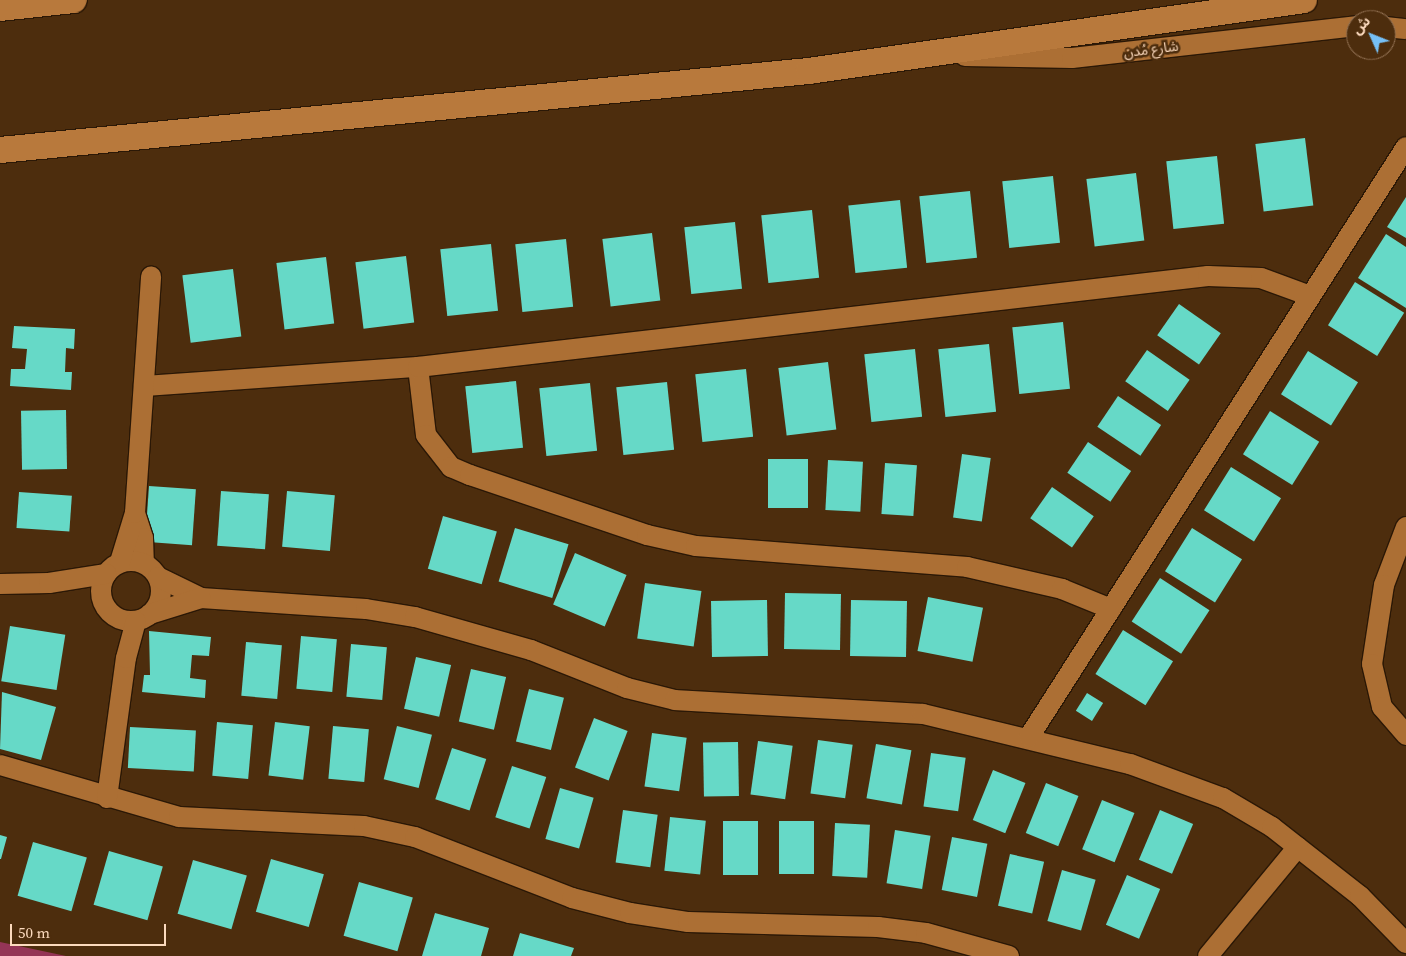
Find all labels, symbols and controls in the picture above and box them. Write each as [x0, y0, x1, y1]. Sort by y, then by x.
north arrow [1346, 10, 1396, 60]
text: ش [1347, 11, 1375, 39]
street label: شارع مُدن [1123, 37, 1179, 61]
scale bar [12, 914, 169, 946]
text: 50 m [18, 922, 50, 943]

